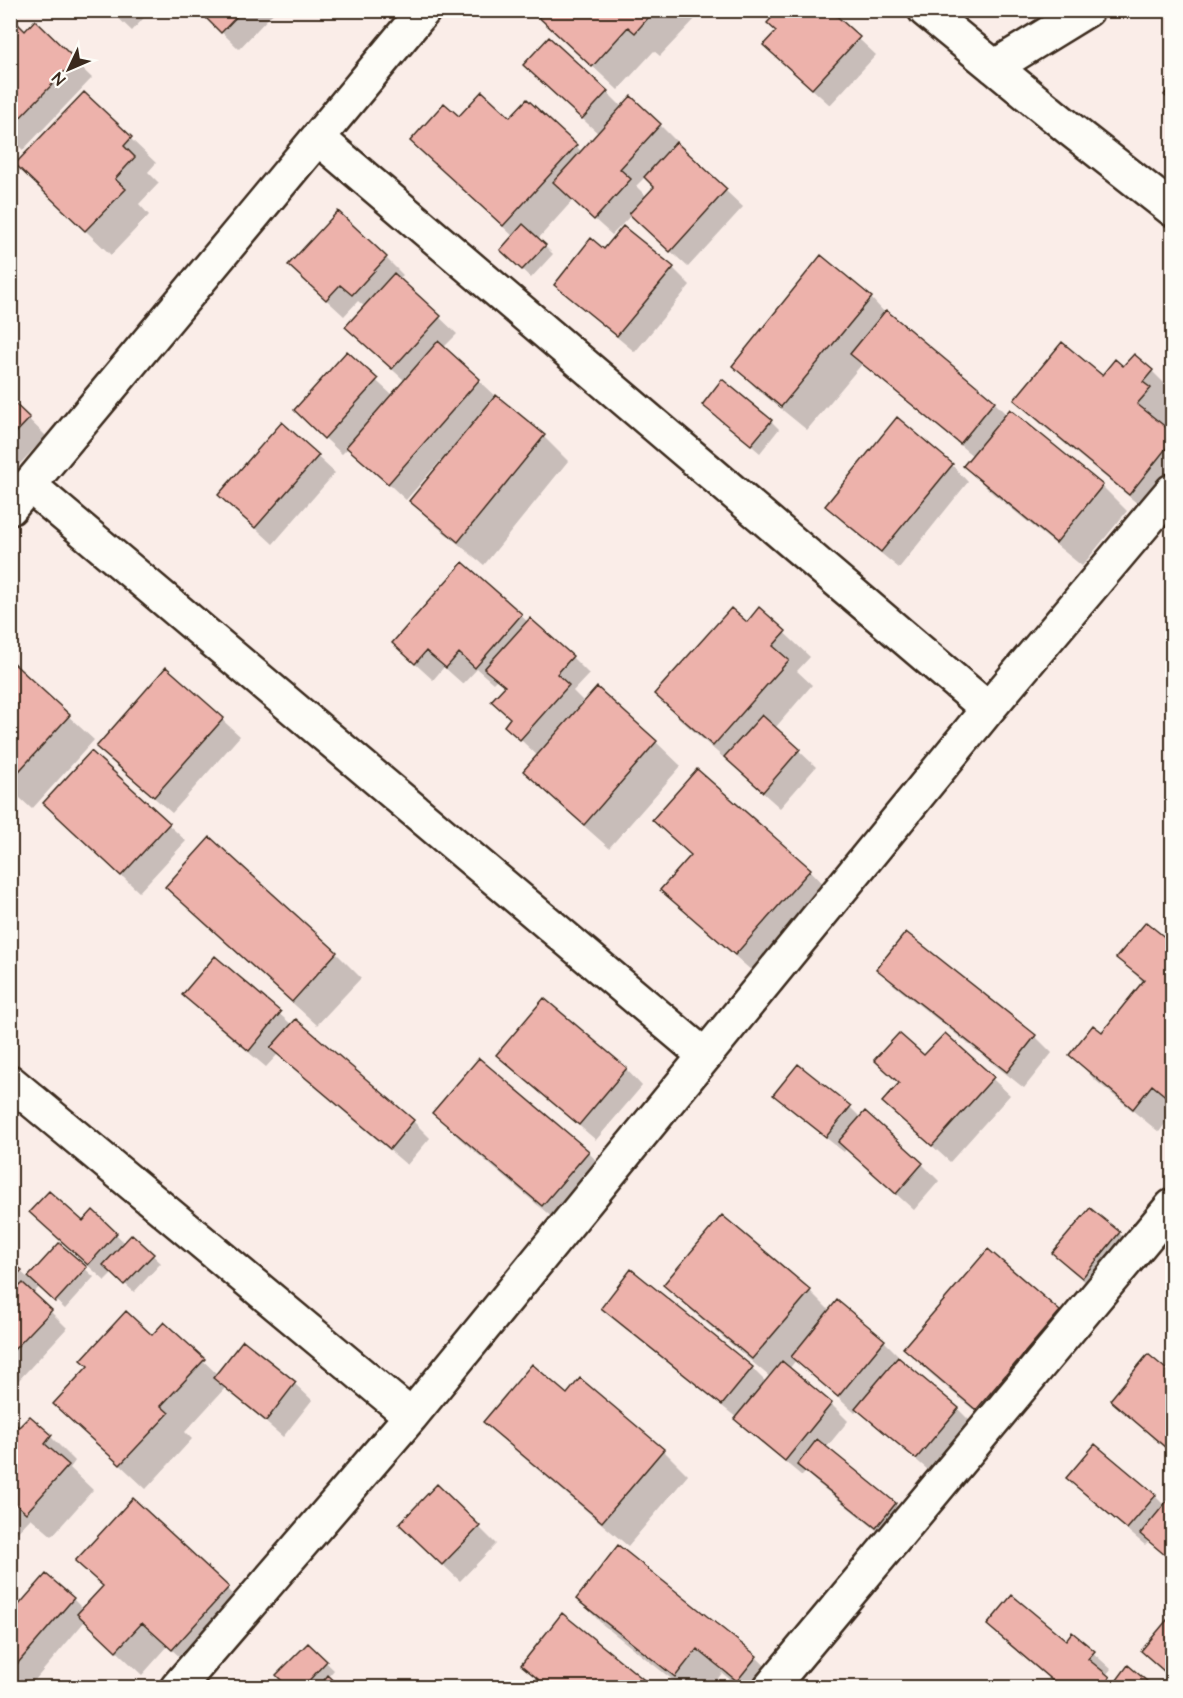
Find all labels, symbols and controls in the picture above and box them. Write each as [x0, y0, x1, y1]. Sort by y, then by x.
north arrow [39, 39, 99, 99]
text: N [48, 67, 70, 90]

